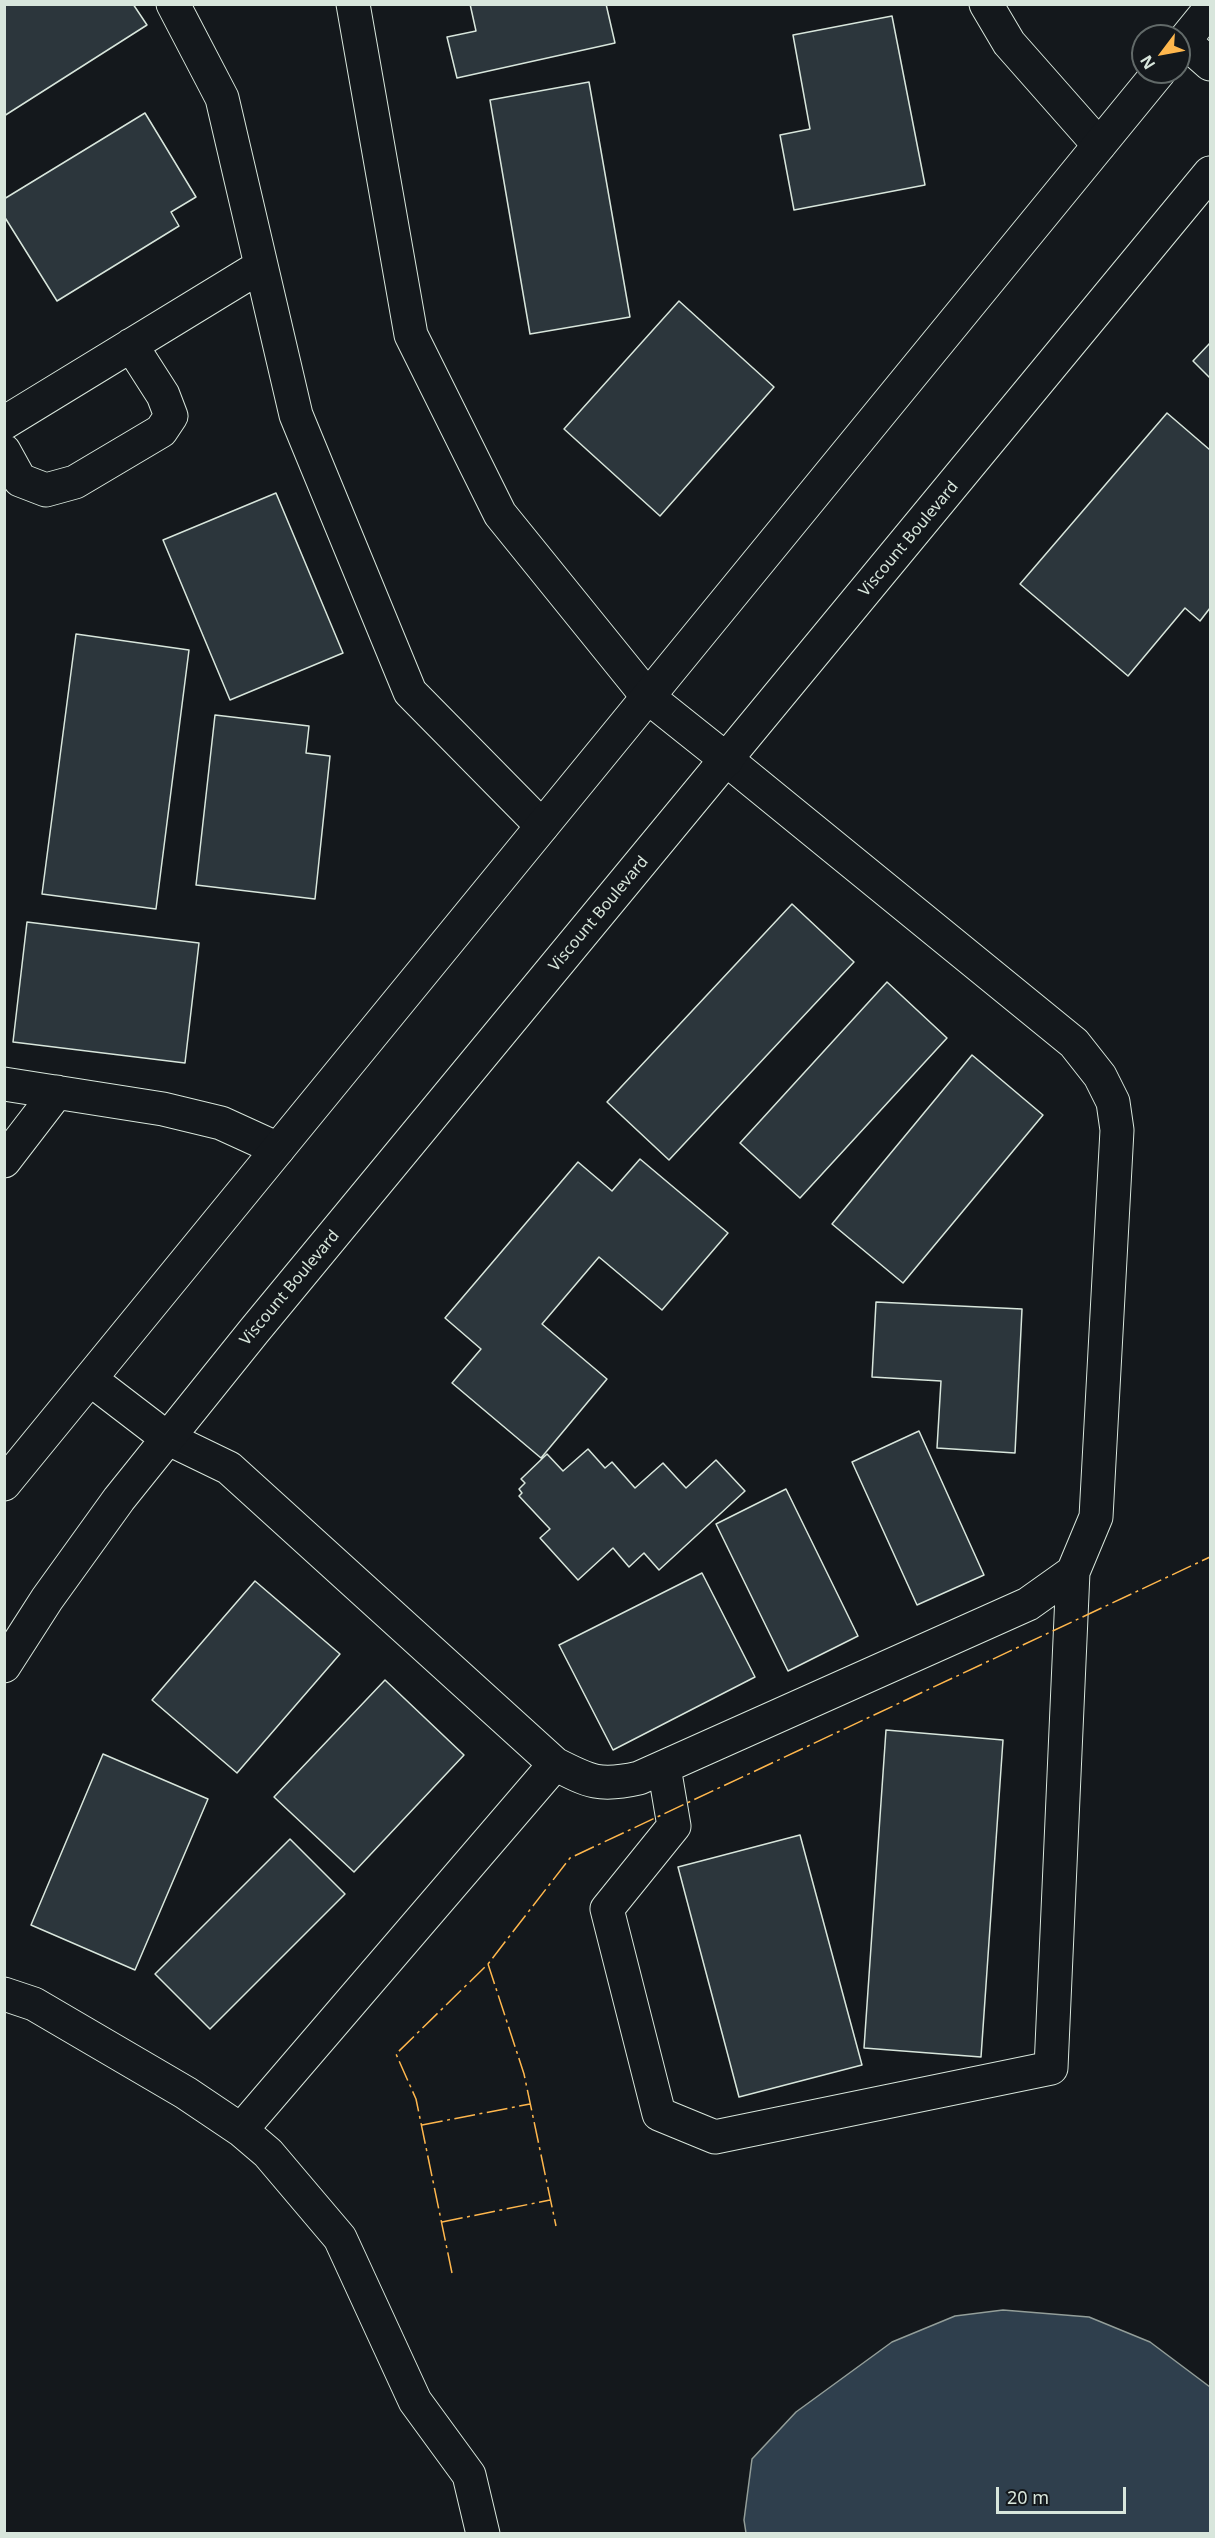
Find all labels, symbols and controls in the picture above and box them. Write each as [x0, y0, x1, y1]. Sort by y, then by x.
north arrow [1131, 24, 1191, 84]
text: N [1135, 51, 1160, 74]
street label: Viscount Boulevard [855, 477, 963, 601]
street label: Viscount Boulevard [545, 852, 653, 976]
street label: Viscount Boulevard [236, 1226, 344, 1350]
scale bar [999, 2475, 1130, 2513]
text: 20 m [1007, 2485, 1049, 2509]

